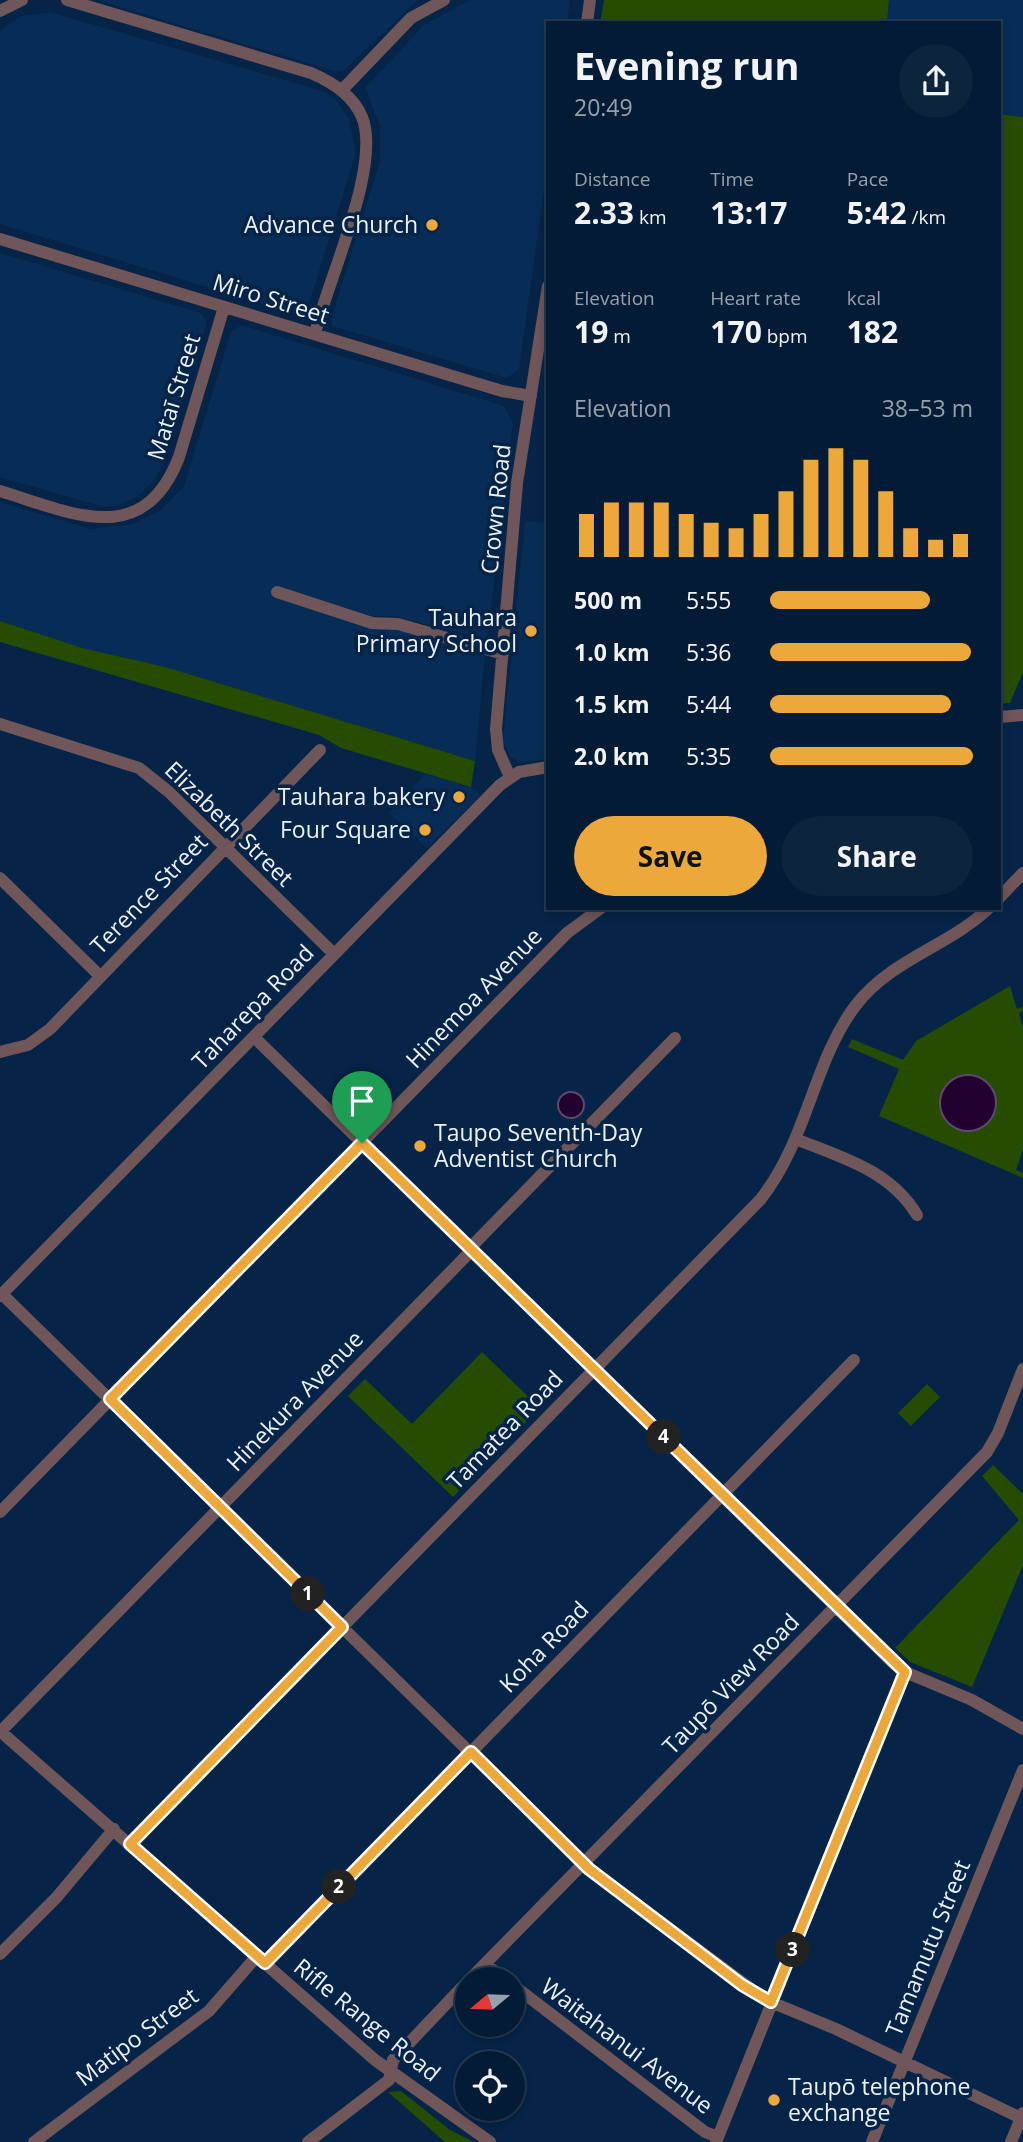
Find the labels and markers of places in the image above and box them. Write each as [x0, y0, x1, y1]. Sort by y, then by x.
place label: Advance Church [244, 208, 418, 240]
marker: Advance Church [424, 217, 440, 233]
place label: Tauhara Primary School [356, 601, 517, 659]
marker: Tauhara Primary School [523, 623, 539, 639]
place label: Tauhara bakery [278, 780, 445, 812]
marker: Tauhara bakery [451, 789, 467, 805]
place label: Four Square [280, 813, 411, 845]
marker: Four Square [417, 822, 433, 838]
pin [332, 1071, 392, 1143]
place label: Taupo Seventh-Day Adventist Church [434, 1116, 643, 1174]
marker: Taupo Seventh-Day Adventist Church [412, 1138, 428, 1154]
pin: 4 [646, 1420, 682, 1454]
pin: 1 [290, 1576, 326, 1612]
pin: 2 [322, 1870, 356, 1904]
pin: 3 [776, 1932, 810, 1968]
place label: Taupō telephone exchange [788, 2070, 970, 2128]
marker: Taupō telephone exchange [766, 2092, 782, 2108]

